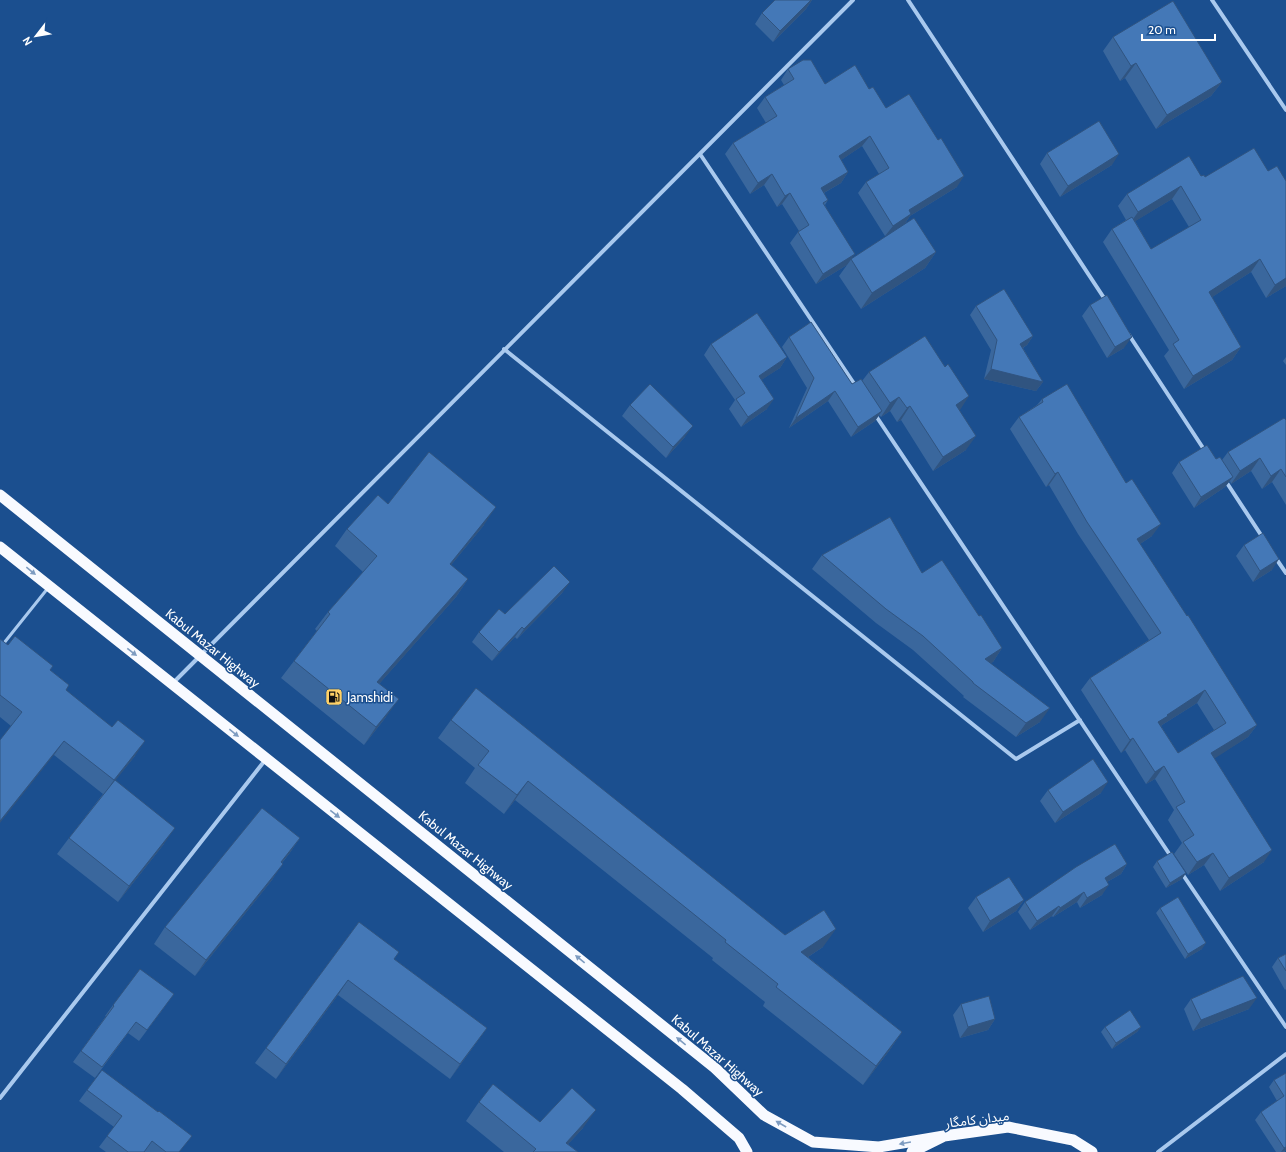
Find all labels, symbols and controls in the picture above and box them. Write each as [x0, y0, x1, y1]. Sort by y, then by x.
north arrow [16, 16, 56, 56]
scale bar [1142, 16, 1215, 42]
text: 20 m [1148, 22, 1176, 37]
text: N [19, 34, 35, 48]
one-way arrow [25, 567, 36, 575]
street label: Kabul Mazar Highway [163, 605, 264, 691]
one-way arrow [127, 647, 138, 656]
fuel station icon: Jamshidi [324, 687, 344, 707]
place label: Jamshidi [346, 689, 393, 705]
one-way arrow [228, 729, 239, 738]
street label: Kabul Mazar Highway [416, 807, 517, 893]
one-way arrow [330, 810, 341, 819]
one-way arrow [574, 955, 585, 964]
street label: Kabul Mazar Highway [669, 1011, 768, 1100]
one-way arrow [676, 1036, 687, 1045]
street label: میدان کامگار [943, 1107, 1010, 1132]
one-way arrow [775, 1120, 786, 1127]
one-way arrow [899, 1140, 911, 1146]

